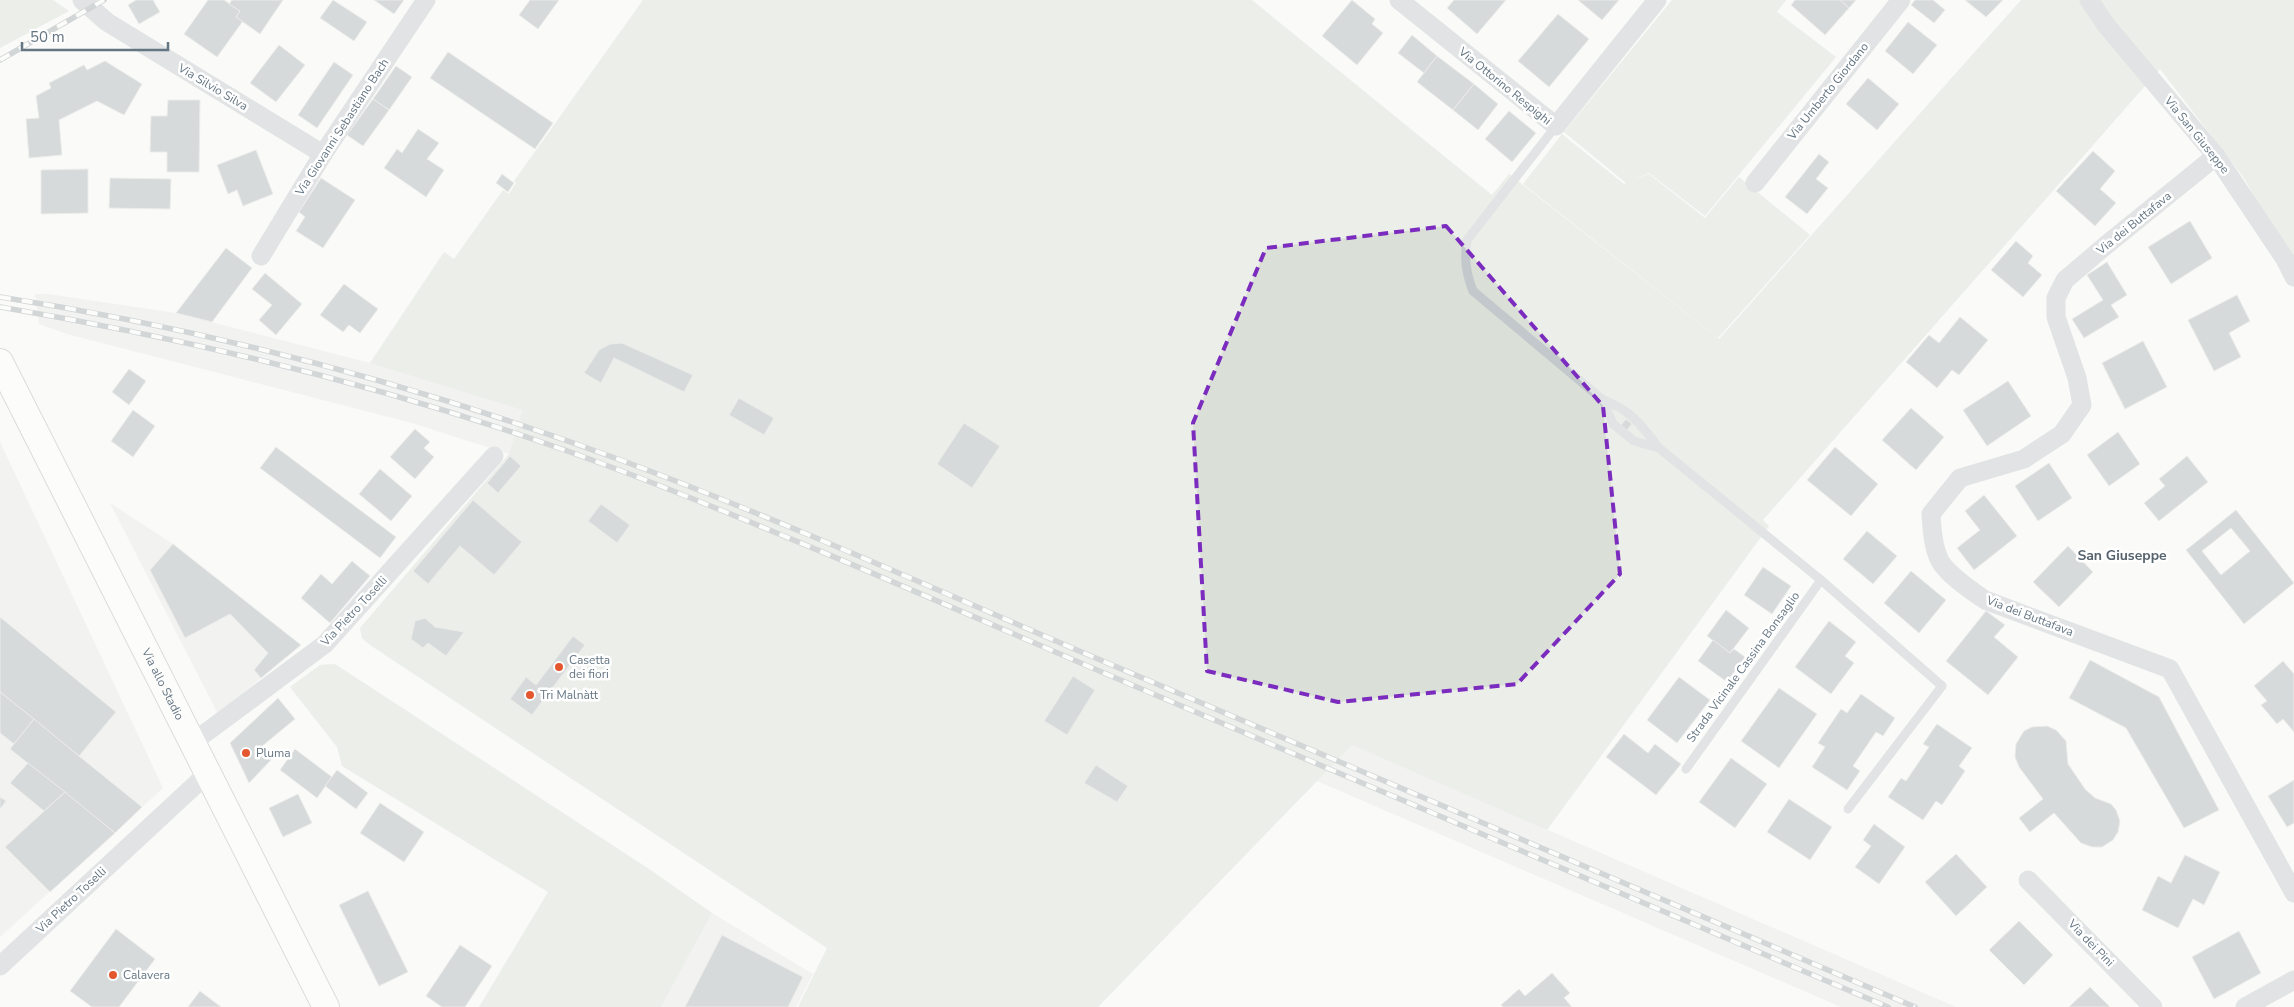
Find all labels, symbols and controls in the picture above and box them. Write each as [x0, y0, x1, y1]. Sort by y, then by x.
scale bar [22, 20, 169, 52]
text: 50 m [30, 27, 65, 47]
street label: Via Umberto Giordano [1783, 39, 1872, 144]
street label: Via Ottorino Respighi [1455, 43, 1555, 128]
street label: Via Giovanni Sebastiano Bach [291, 56, 392, 199]
street label: Via Silvio Silva [174, 59, 251, 114]
street label: Via San Giuseppe [2160, 92, 2233, 177]
street label: Via dei Buttafava [2092, 188, 2175, 259]
district label: San Giuseppe [2077, 546, 2167, 565]
street label: Via Pietro Toselli [317, 572, 391, 650]
street label: Strada Vicinale Cassina Bonsaglio [1683, 588, 1803, 746]
street label: Via dei Buttafava [1983, 592, 2076, 640]
street label: Via allo Stadio [138, 645, 188, 723]
place label: Casetta dei fiori [569, 652, 610, 682]
marker: Casetta dei fiori [553, 661, 565, 673]
place label: Tri Malnàtt [540, 687, 599, 703]
marker: Tri Malnàtt [524, 689, 536, 701]
place label: Pluma [256, 745, 291, 761]
marker: Pluma [240, 747, 252, 759]
street label: Via Pietro Toselli [32, 863, 110, 937]
street label: Via dei Pini [2064, 915, 2118, 970]
place label: Calavera [123, 967, 170, 983]
marker: Calavera [107, 969, 119, 981]

